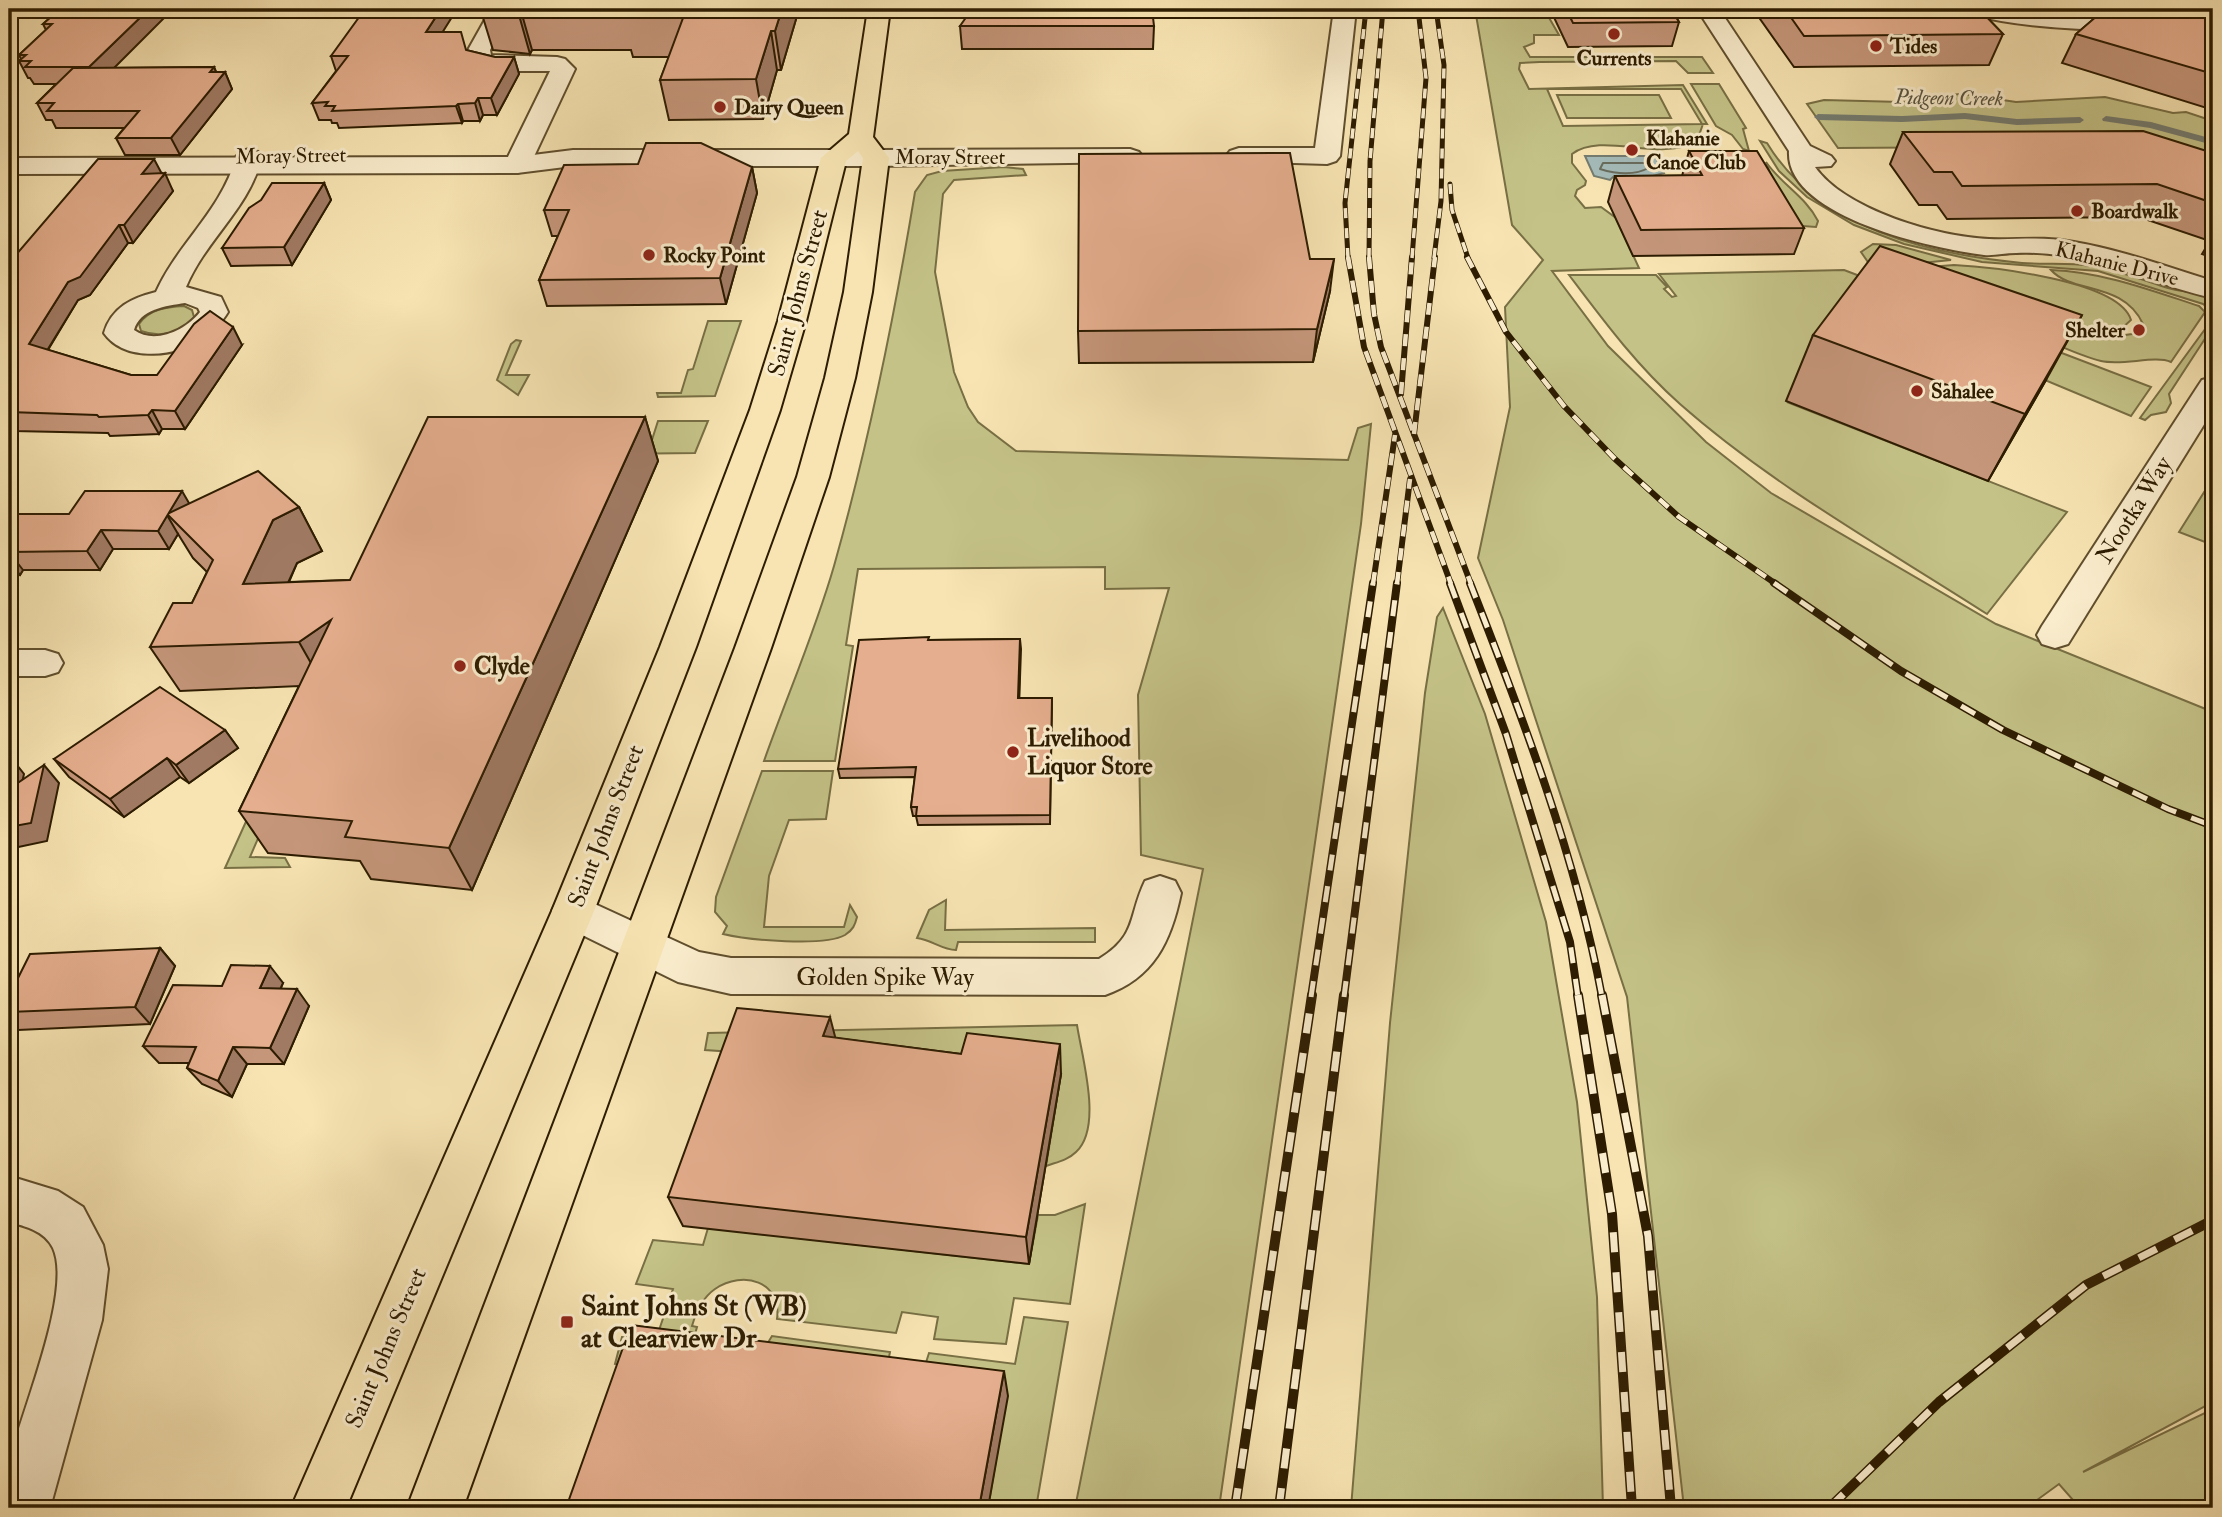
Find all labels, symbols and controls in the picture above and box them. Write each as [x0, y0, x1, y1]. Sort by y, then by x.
marker: Currents [1606, 26, 1622, 42]
place label: Tides [1889, 33, 1937, 60]
marker: Tides [1868, 38, 1884, 54]
place label: Currents [1576, 45, 1652, 72]
water label: Pidgeon Creek [1893, 84, 2004, 112]
place label: Dairy Queen [734, 94, 844, 121]
marker: Dairy Queen [712, 99, 728, 115]
place label: Klahanie Canoe Club [1646, 125, 1746, 176]
street label: Moray Street [235, 142, 347, 170]
marker: Klahanie Canoe Club [1624, 142, 1640, 158]
street label: Moray Street [895, 144, 1005, 171]
place label: Boardwalk [2091, 198, 2179, 225]
marker: Boardwalk [2069, 203, 2085, 219]
street label: Saint Johns Street [761, 206, 835, 380]
street label: Klahanie Drive [2053, 236, 2182, 292]
place label: Rocky Point [663, 242, 765, 269]
marker: Rocky Point [641, 247, 657, 263]
place label: Shelter [2065, 317, 2126, 344]
marker: Shelter [2131, 322, 2147, 338]
place label: Sahalee [1931, 378, 1994, 405]
marker: Sahalee [1909, 383, 1925, 399]
street label: Nootka Way [2089, 450, 2179, 569]
place label: Clyde [474, 651, 530, 682]
marker: Clyde [452, 658, 468, 674]
place label: Livelihood Liquor Store [1027, 723, 1153, 782]
street label: Saint Johns Street [561, 740, 651, 912]
marker: Livelihood Liquor Store [1005, 744, 1021, 760]
street label: Golden Spike Way [796, 962, 974, 993]
street label: Saint Johns Street [338, 1263, 434, 1433]
place label: Saint Johns St (WB) at Clearview Dr [581, 1289, 807, 1356]
marker: Saint Johns St (WB) at Clearview Dr [559, 1314, 575, 1330]

